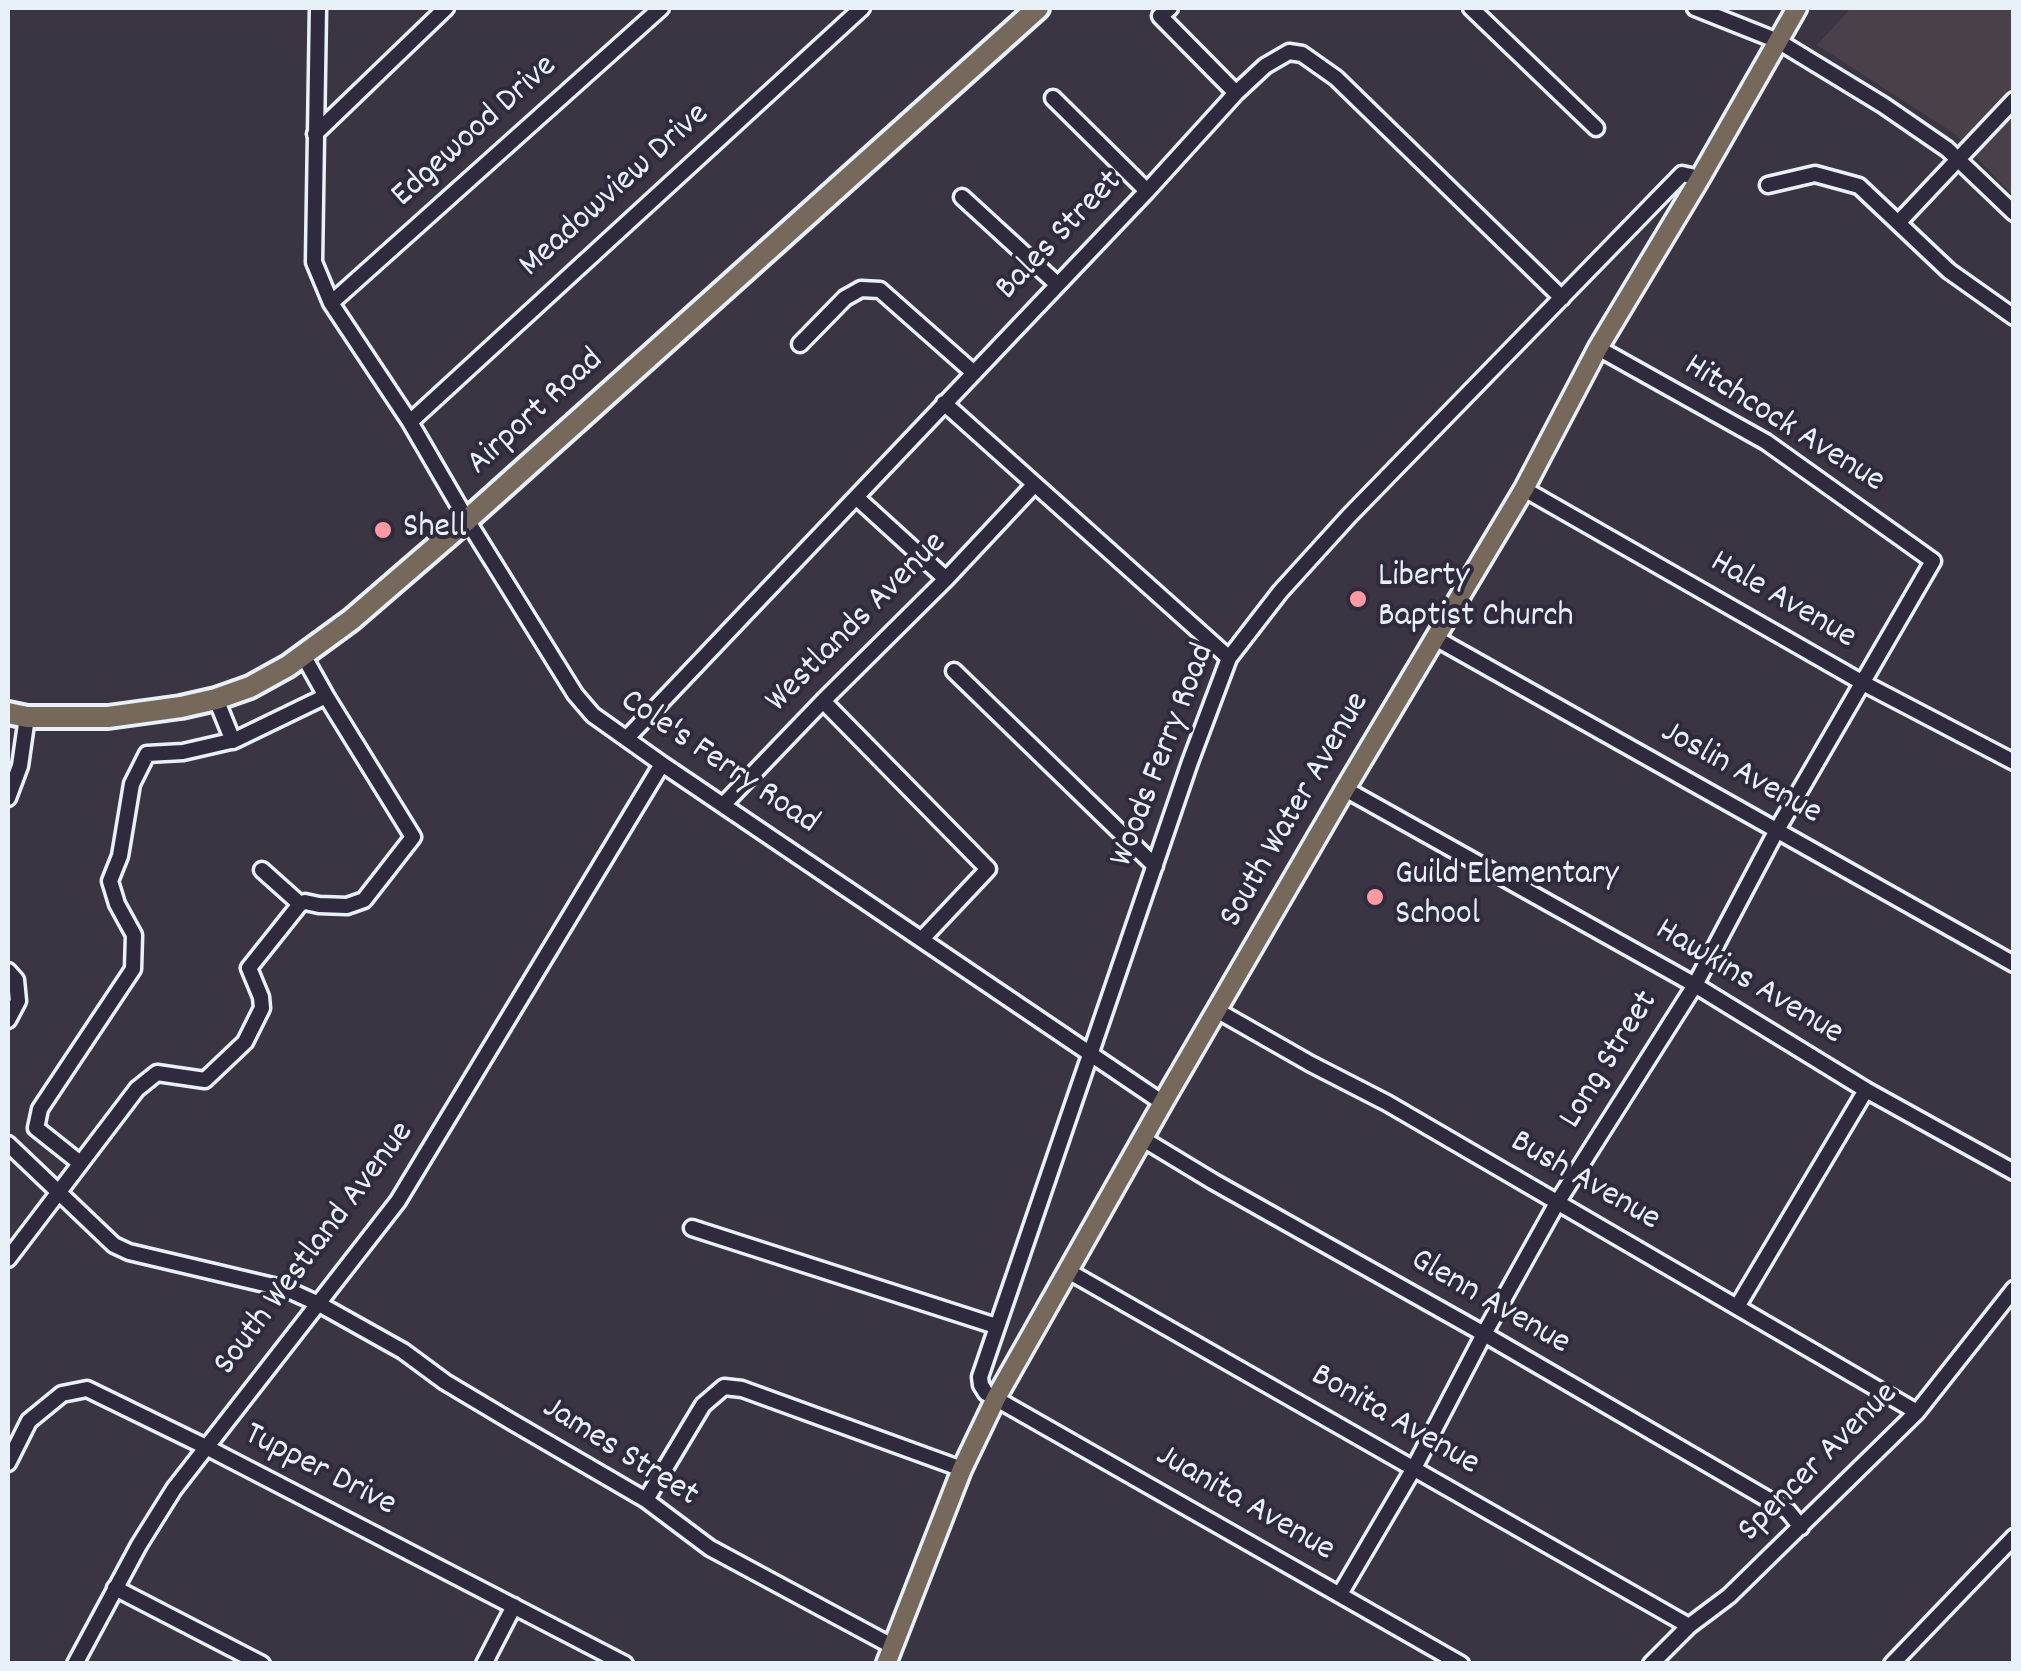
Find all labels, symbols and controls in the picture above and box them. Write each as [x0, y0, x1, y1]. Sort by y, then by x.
street label: Edgewood Drive [384, 48, 568, 218]
street label: Meadowview Drive [512, 96, 720, 288]
street label: Bales Street [989, 163, 1133, 311]
street label: Airport Road [460, 342, 614, 486]
street label: Hitchcock Avenue [1675, 347, 1891, 505]
place label: Shell [403, 509, 467, 551]
marker: Shell [372, 519, 394, 541]
street label: Westlands Avenue [759, 525, 957, 723]
street label: Hale Avenue [1701, 543, 1863, 661]
place label: Liberty Baptist Church [1378, 558, 1574, 640]
marker: Liberty Baptist Church [1347, 588, 1369, 610]
street label: Woods Ferry Road [1103, 639, 1227, 873]
street label: Cole's Ferry Road [611, 682, 825, 846]
street label: South Water Avenue [1213, 686, 1381, 936]
street label: Joslin Avenue [1652, 714, 1828, 836]
place label: Guild Elementary School [1395, 856, 1619, 938]
marker: Guild Elementary School [1364, 886, 1386, 908]
street label: Hawkins Avenue [1646, 911, 1850, 1057]
street label: Long Street [1552, 984, 1670, 1138]
street label: South Westland Avenue [207, 1115, 425, 1385]
street label: Bush Avenue [1502, 1123, 1666, 1243]
street label: Glenn Avenue [1402, 1241, 1576, 1367]
street label: Bonita Avenue [1302, 1357, 1486, 1487]
street label: Spencer Avenue [1731, 1375, 1909, 1553]
street label: James Street [533, 1389, 705, 1519]
street label: Tupper Drive [236, 1416, 402, 1528]
street label: Juanita Avenue [1147, 1437, 1341, 1573]

